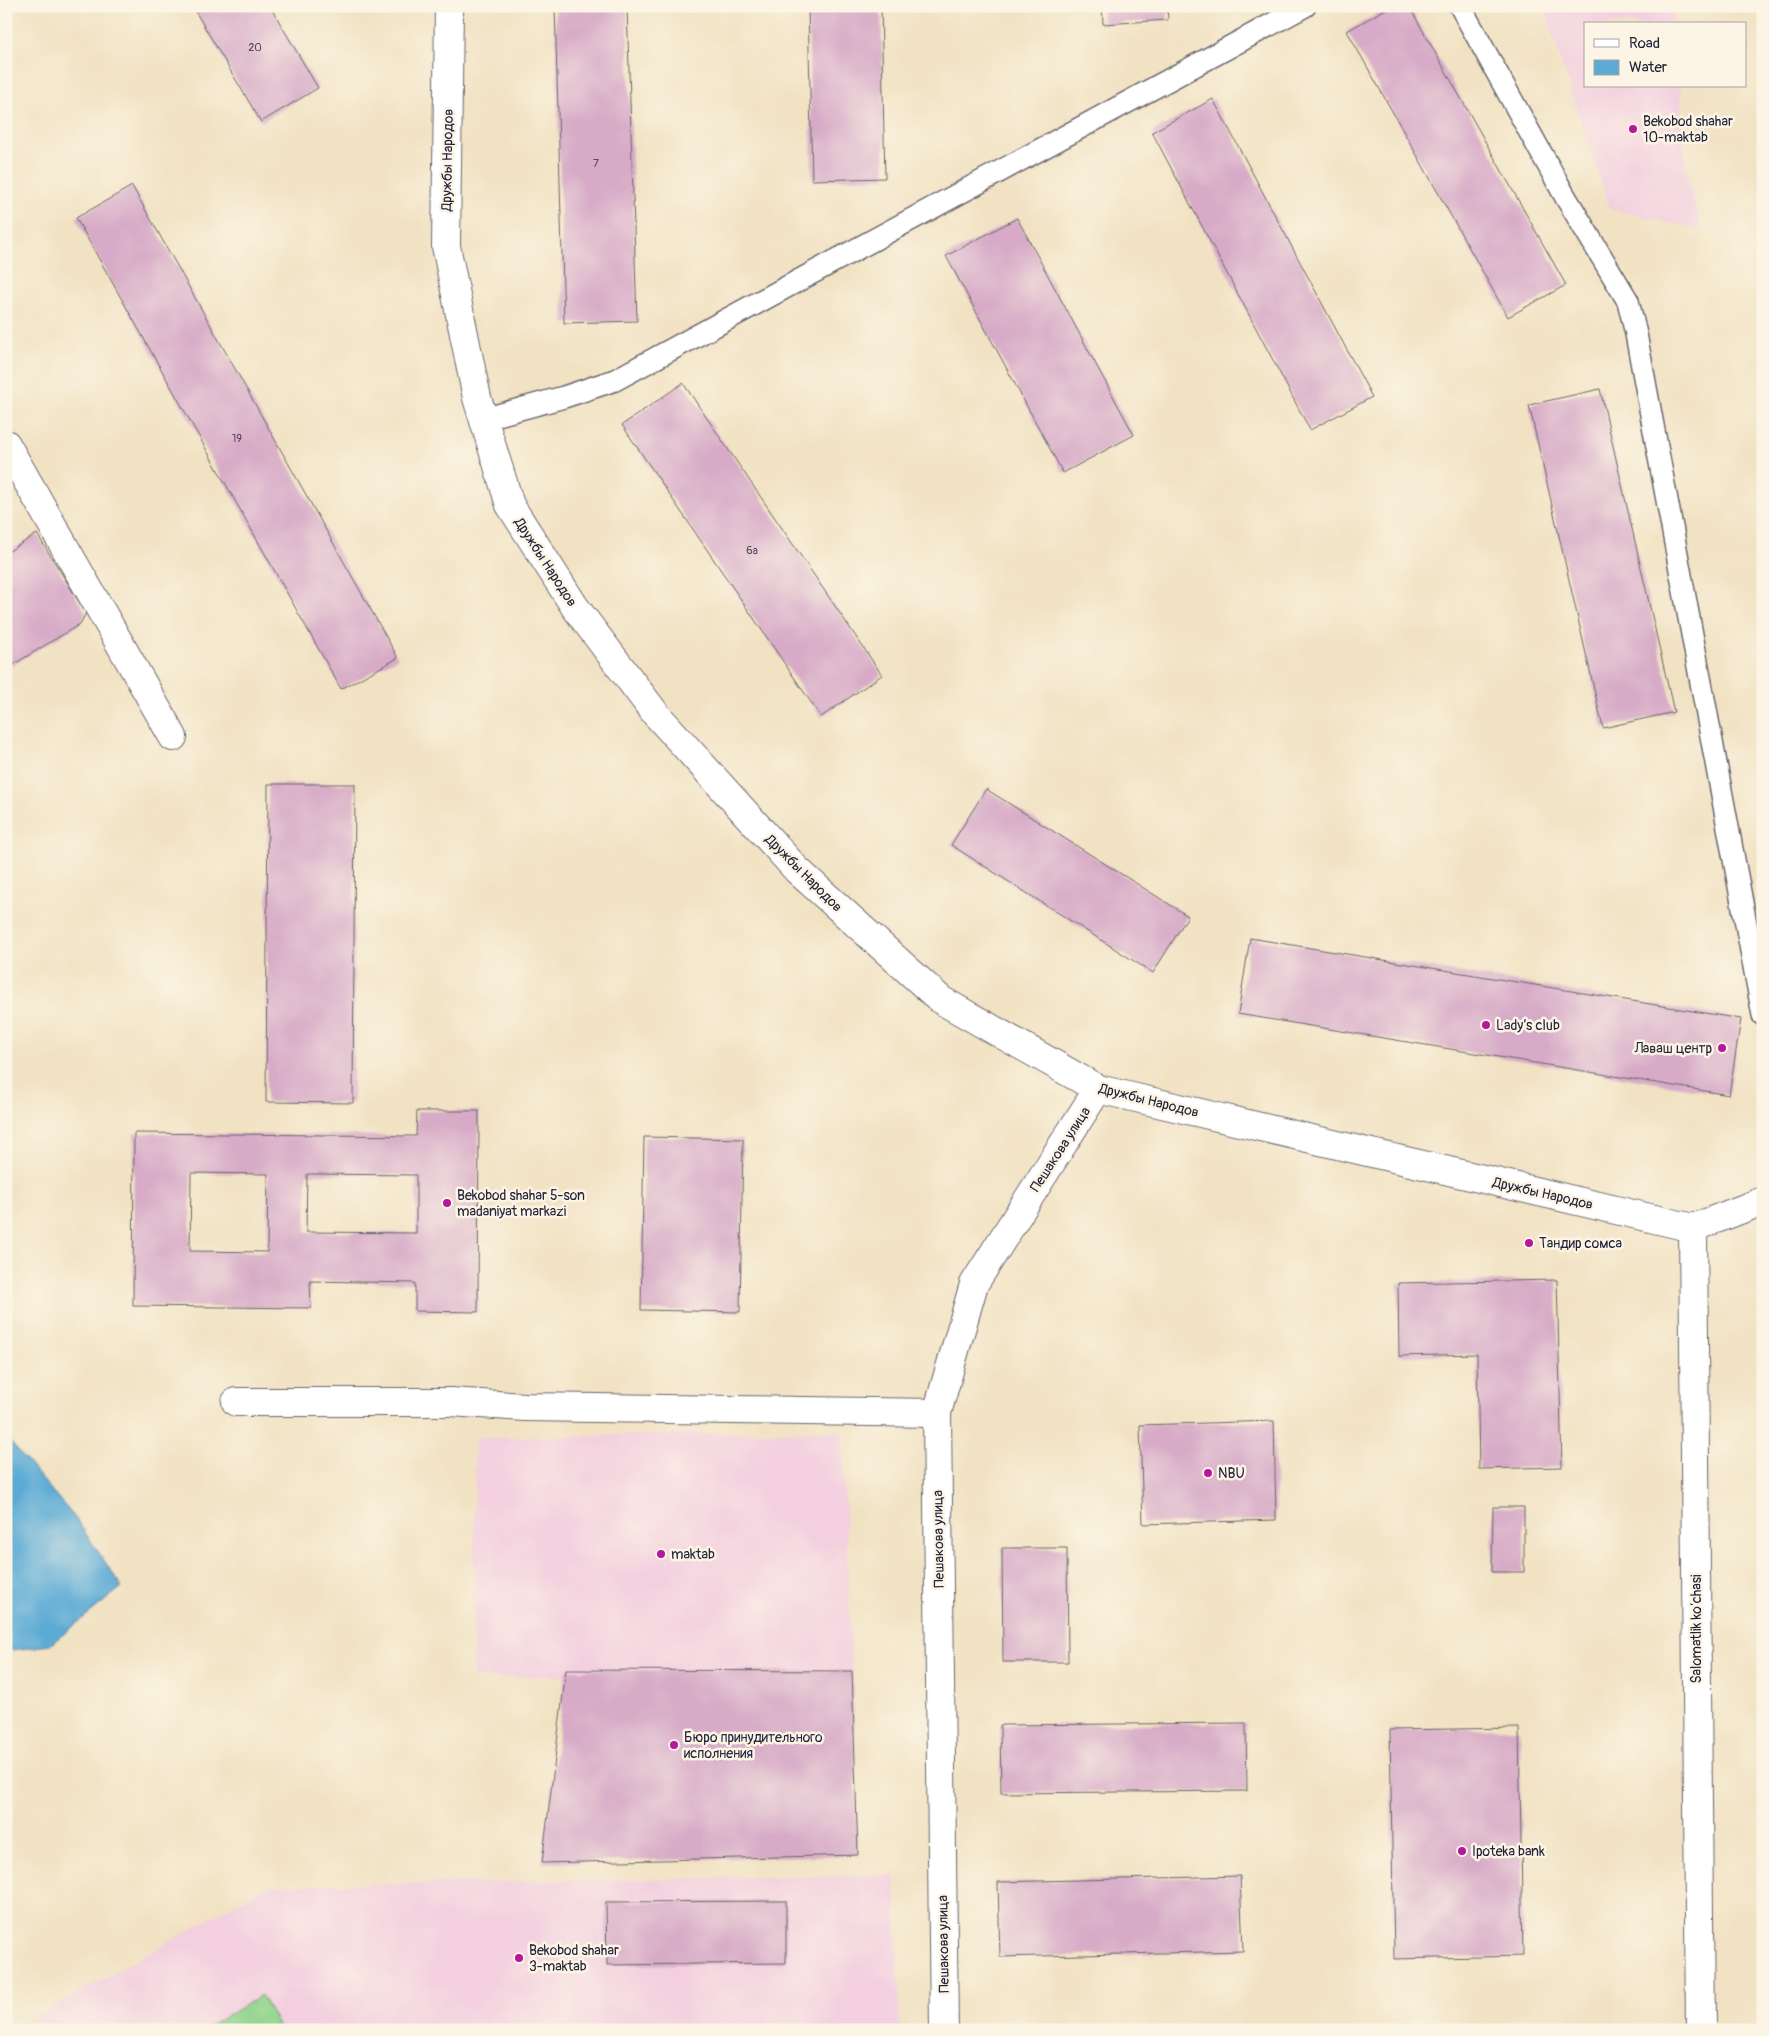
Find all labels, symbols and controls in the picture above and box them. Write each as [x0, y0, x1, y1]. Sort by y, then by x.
legend [1584, 22, 1746, 88]
text: Road [1629, 34, 1660, 53]
house number: 20 [248, 41, 262, 54]
text: Water [1629, 58, 1668, 77]
street label: Дружбы Народов [438, 109, 457, 212]
place label: Bekobod shahar 10-maktab [1643, 113, 1733, 146]
marker: Bekobod shahar 10-maktab [1627, 123, 1639, 135]
house number: 7 [593, 157, 599, 170]
house number: 19 [232, 432, 242, 445]
street label: Дружбы Народов [510, 514, 581, 610]
house number: 6а [746, 544, 758, 557]
street label: Дружбы Народов [761, 830, 846, 916]
place label: Lady’s club [1496, 1017, 1560, 1034]
marker: Lady’s club [1480, 1019, 1492, 1031]
place label: Лаваш центр [1633, 1040, 1712, 1057]
marker: Лаваш центр [1716, 1042, 1728, 1054]
street label: Дружбы Народов [1096, 1080, 1201, 1121]
street label: Пешакова улица [1027, 1104, 1094, 1195]
street label: Дружбы Народов [1490, 1173, 1595, 1213]
place label: Bekobod shahar 5-son madaniyat markazi [457, 1187, 585, 1220]
marker: Bekobod shahar 5-son madaniyat markazi [441, 1197, 453, 1209]
place label: Тандир сомса [1539, 1235, 1622, 1252]
marker: Тандир сомса [1523, 1237, 1535, 1249]
place label: NBU [1218, 1465, 1245, 1482]
marker: NBU [1202, 1467, 1214, 1479]
street label: Пешакова улица [929, 1490, 948, 1588]
place label: maktab [671, 1546, 715, 1563]
marker: maktab [655, 1548, 667, 1560]
street label: Salomatlik ko‘chasi [1688, 1574, 1705, 1684]
place label: Бюро принудительного исполнения [684, 1729, 823, 1762]
marker: Бюро принудительного исполнения [668, 1739, 680, 1751]
place label: Ipoteka bank [1472, 1843, 1545, 1860]
marker: Ipoteka bank [1456, 1845, 1468, 1857]
street label: Пешакова улица [934, 1895, 953, 1993]
place label: Bekobod shahar 3-maktab [529, 1942, 619, 1975]
marker: Bekobod shahar 3-maktab [513, 1952, 525, 1964]

